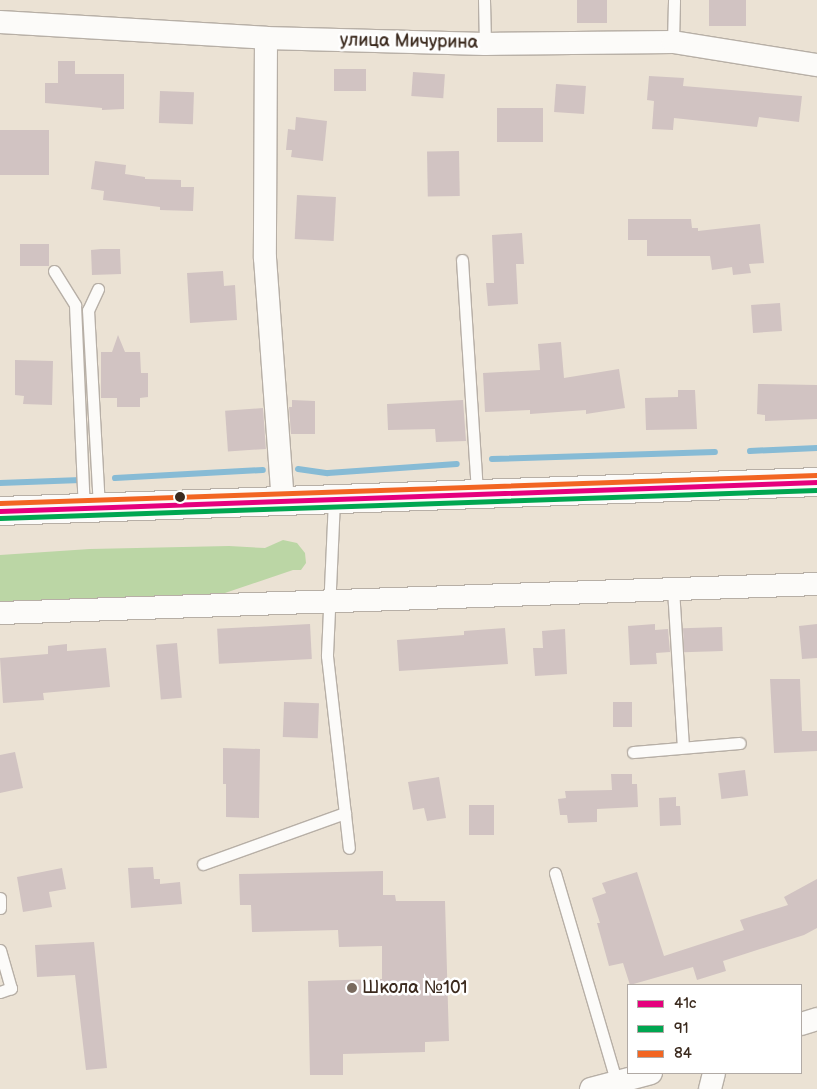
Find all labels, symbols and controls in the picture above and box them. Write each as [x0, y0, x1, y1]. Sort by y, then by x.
street label: улица Мичурина [340, 30, 478, 54]
unlabelled marker [175, 492, 185, 502]
place label: Школа №101 [362, 977, 467, 999]
marker: Школа №101 [346, 982, 358, 994]
legend [627, 984, 802, 1074]
text: 41с [674, 994, 696, 1013]
text: 91 [674, 1019, 688, 1038]
text: 84 [674, 1044, 692, 1063]

